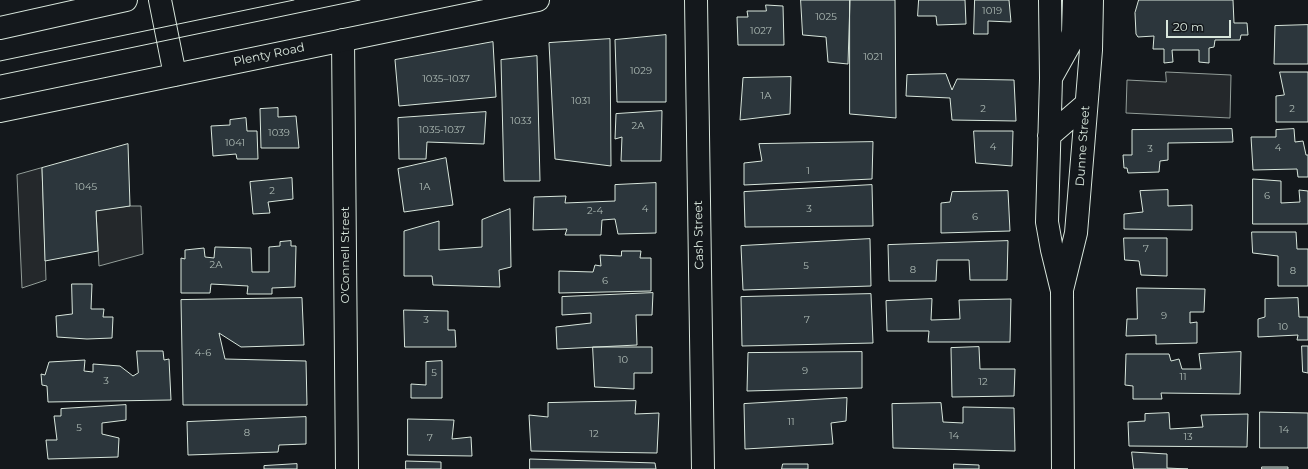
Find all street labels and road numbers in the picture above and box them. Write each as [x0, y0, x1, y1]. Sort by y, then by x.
street label: Plenty Road [232, 40, 306, 70]
street label: Dunne Street [1073, 105, 1093, 187]
street label: Cash Street [691, 200, 707, 270]
street label: O'Connell Street [338, 206, 352, 304]

